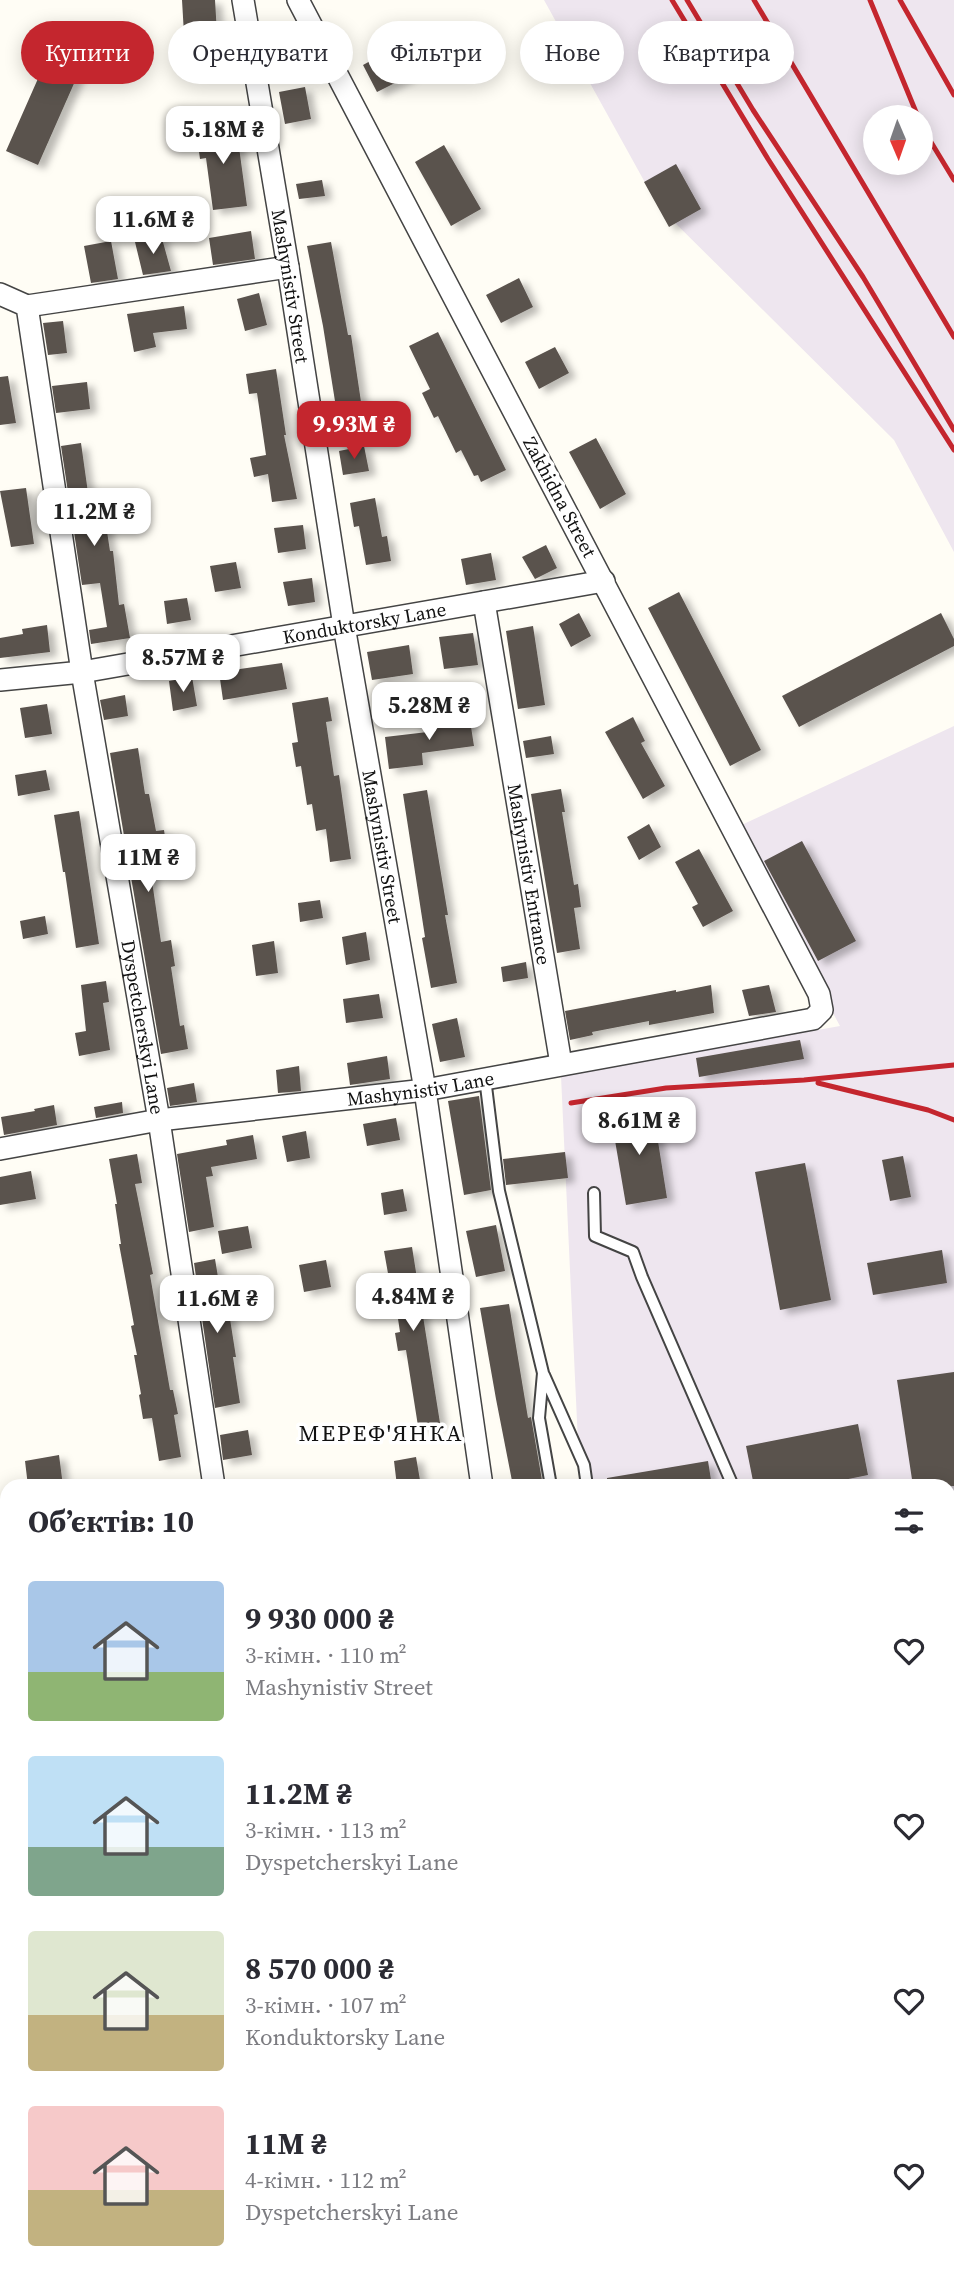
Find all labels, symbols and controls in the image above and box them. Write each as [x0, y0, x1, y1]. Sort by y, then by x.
chip: Купити [21, 21, 154, 84]
chip: Орендувати [168, 21, 353, 84]
chip: Фільтри [367, 21, 506, 84]
chip: Нове [520, 21, 624, 84]
chip: Квартира [638, 21, 794, 84]
north arrow [863, 105, 933, 175]
map controls [863, 105, 933, 175]
pin: 5.18M ₴ [158, 106, 288, 166]
text: 5.18M ₴ [182, 113, 264, 145]
pin: 11.6M ₴ [88, 196, 218, 256]
text: 11.6M ₴ [112, 203, 194, 235]
street label: Mashynistiv Street [265, 207, 316, 366]
pin: 9.93M ₴ [289, 402, 419, 461]
text: 9.93M ₴ [313, 408, 395, 440]
street label: Zakhidna Street [517, 432, 603, 563]
pin: 11.2M ₴ [29, 489, 159, 548]
text: 11.2M ₴ [53, 495, 135, 527]
street label: Konduktorsky Lane [281, 596, 448, 650]
pin: 8.57M ₴ [118, 634, 248, 694]
text: 8.57M ₴ [142, 641, 224, 673]
pin: 5.28M ₴ [364, 682, 494, 742]
text: 5.28M ₴ [388, 689, 470, 721]
street label: Mashynistiv Street [356, 768, 409, 926]
street label: Mashynistiv Entrance [501, 782, 557, 967]
pin: 11M ₴ [99, 834, 197, 894]
text: 11M ₴ [117, 841, 179, 873]
street label: Dyspetcherskyi Lane [115, 938, 171, 1116]
street label: Mashynistiv Lane [346, 1065, 496, 1112]
pin: 8.61M ₴ [574, 1098, 704, 1157]
text: 8.61M ₴ [598, 1104, 680, 1136]
pin: 4.84M ₴ [348, 1274, 478, 1333]
pin: 11.6M ₴ [152, 1276, 282, 1335]
text: 4.84M ₴ [372, 1280, 454, 1312]
text: 11.6M ₴ [176, 1282, 258, 1314]
district label: МЕРЕФ'ЯНКА [298, 1417, 464, 1449]
text: Об’єктів: 10 [28, 1501, 194, 1542]
icon: filters [890, 1502, 928, 1540]
text: 9 930 000 ₴ [245, 1598, 394, 1639]
icon: home [84, 1609, 168, 1693]
icon: heart [890, 1632, 928, 1670]
text: 3-кімн. · 110 m² [245, 1639, 407, 1671]
text: Mashynistiv Street [245, 1671, 433, 1703]
text: 11.2M ₴ [245, 1773, 352, 1814]
icon: home [84, 1784, 168, 1868]
icon: heart [890, 1807, 928, 1845]
text: 3-кімн. · 113 m² [245, 1814, 407, 1846]
text: Dyspetcherskyi Lane [245, 1846, 459, 1878]
text: 8 570 000 ₴ [245, 1948, 394, 1989]
icon: home [84, 1959, 168, 2043]
icon: heart [890, 1982, 928, 2020]
text: 3-кімн. · 107 m² [245, 1989, 407, 2021]
text: Konduktorsky Lane [245, 2021, 445, 2053]
text: 11M ₴ [245, 2123, 327, 2164]
icon: home [84, 2134, 168, 2218]
icon: heart [890, 2157, 928, 2195]
text: 4-кімн. · 112 m² [245, 2164, 407, 2196]
text: Dyspetcherskyi Lane [245, 2196, 459, 2228]

